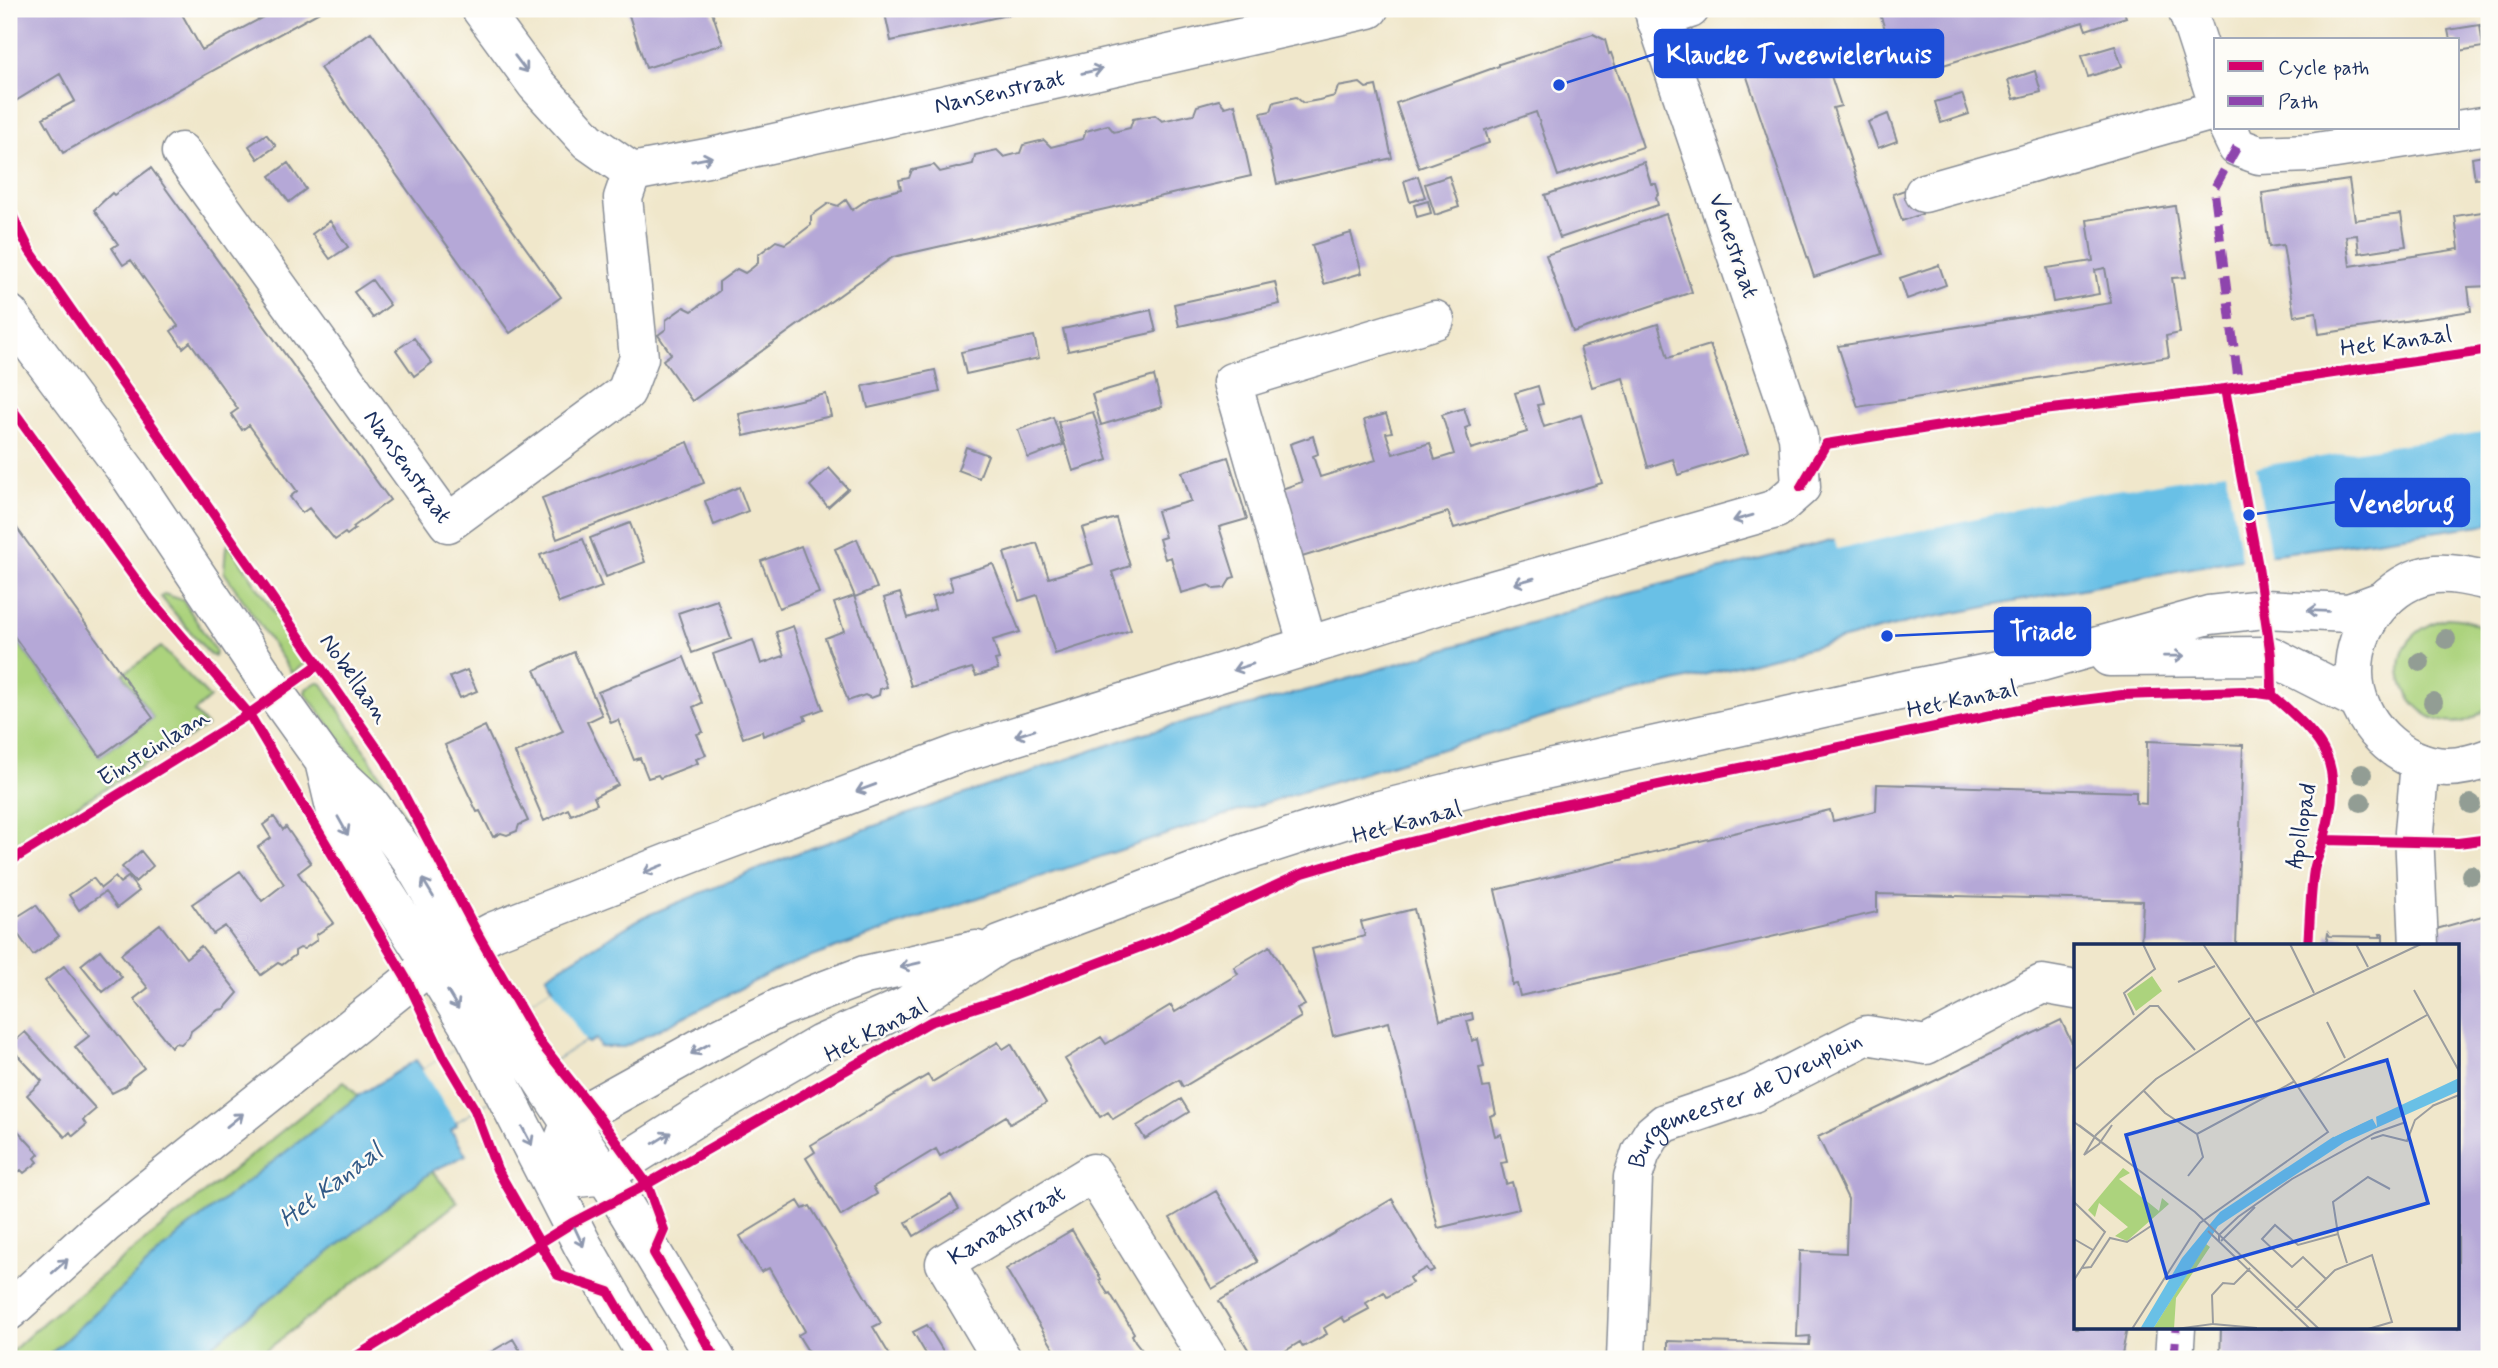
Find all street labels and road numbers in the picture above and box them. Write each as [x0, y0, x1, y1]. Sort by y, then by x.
street label: Nansenstraat [931, 62, 1068, 122]
street label: Venestraat [1701, 189, 1765, 303]
street label: Het Kanaal [2338, 319, 2454, 365]
street label: Nansenstraat [356, 404, 459, 530]
street label: Nobellaan [312, 628, 396, 730]
street label: Het Kanaal [1904, 673, 2020, 727]
street label: Einsteinlaan [93, 701, 216, 794]
street label: Apollopad [2279, 781, 2328, 872]
street label: Het Kanaal [1349, 793, 1465, 852]
street label: Het Kanaal [819, 991, 933, 1071]
street label: Burgemeester de Dreuplein [1621, 1025, 1867, 1172]
street label: Kanaalstraat [942, 1178, 1071, 1273]

